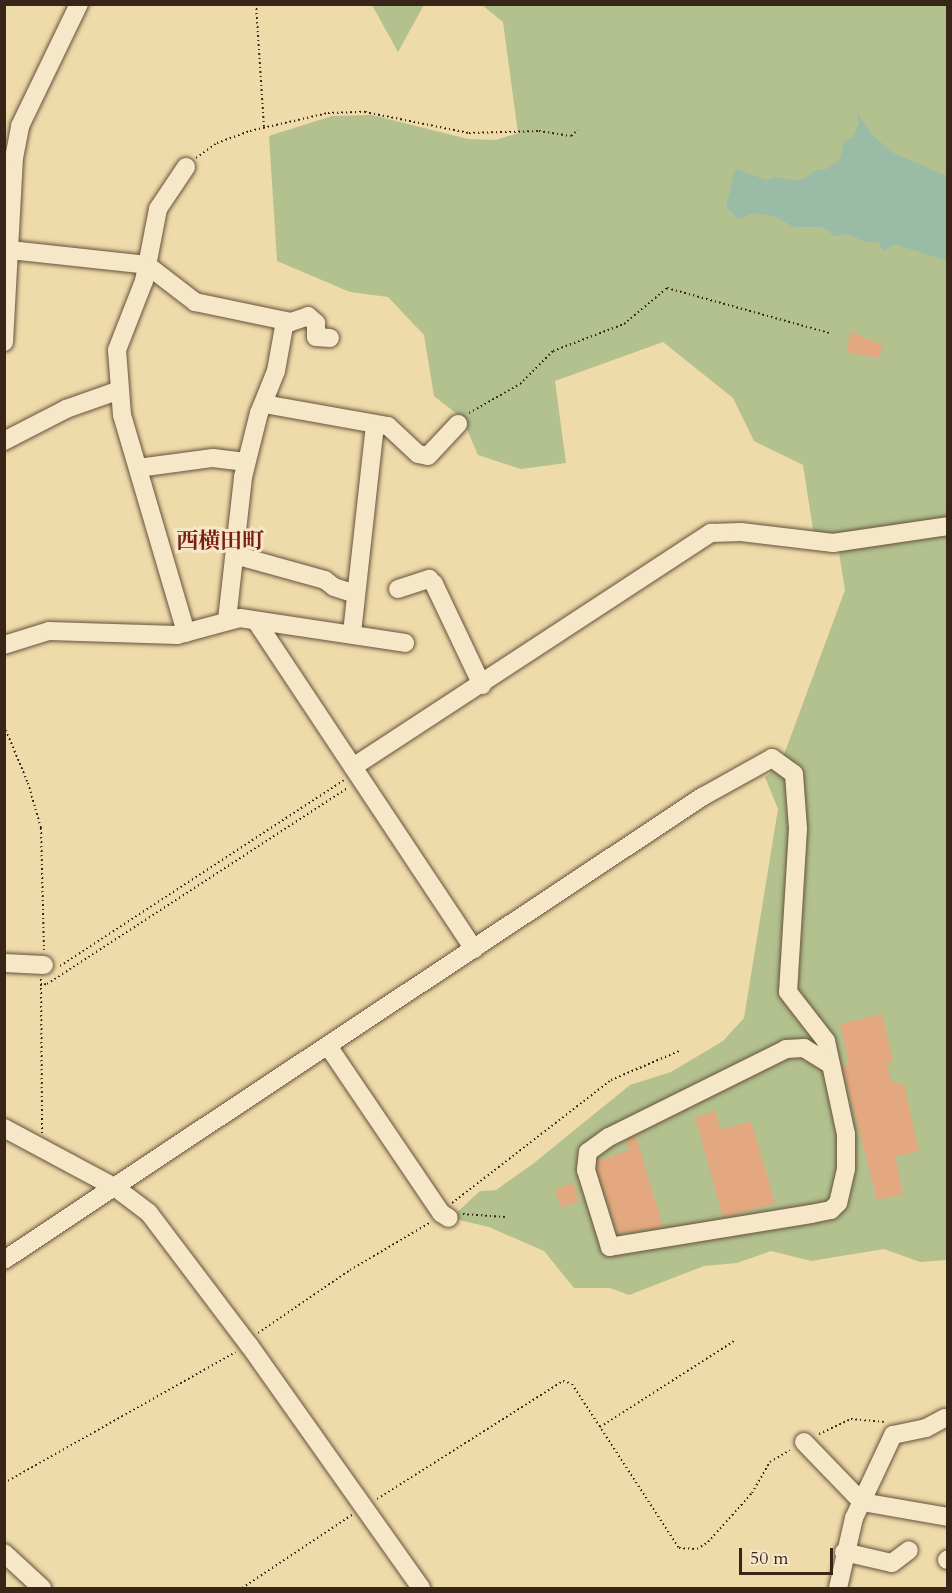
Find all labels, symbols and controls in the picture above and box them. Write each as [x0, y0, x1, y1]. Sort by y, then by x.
district label: 西横田町 [176, 529, 264, 555]
scale bar [742, 1536, 836, 1574]
text: 50 m [750, 1546, 789, 1571]

